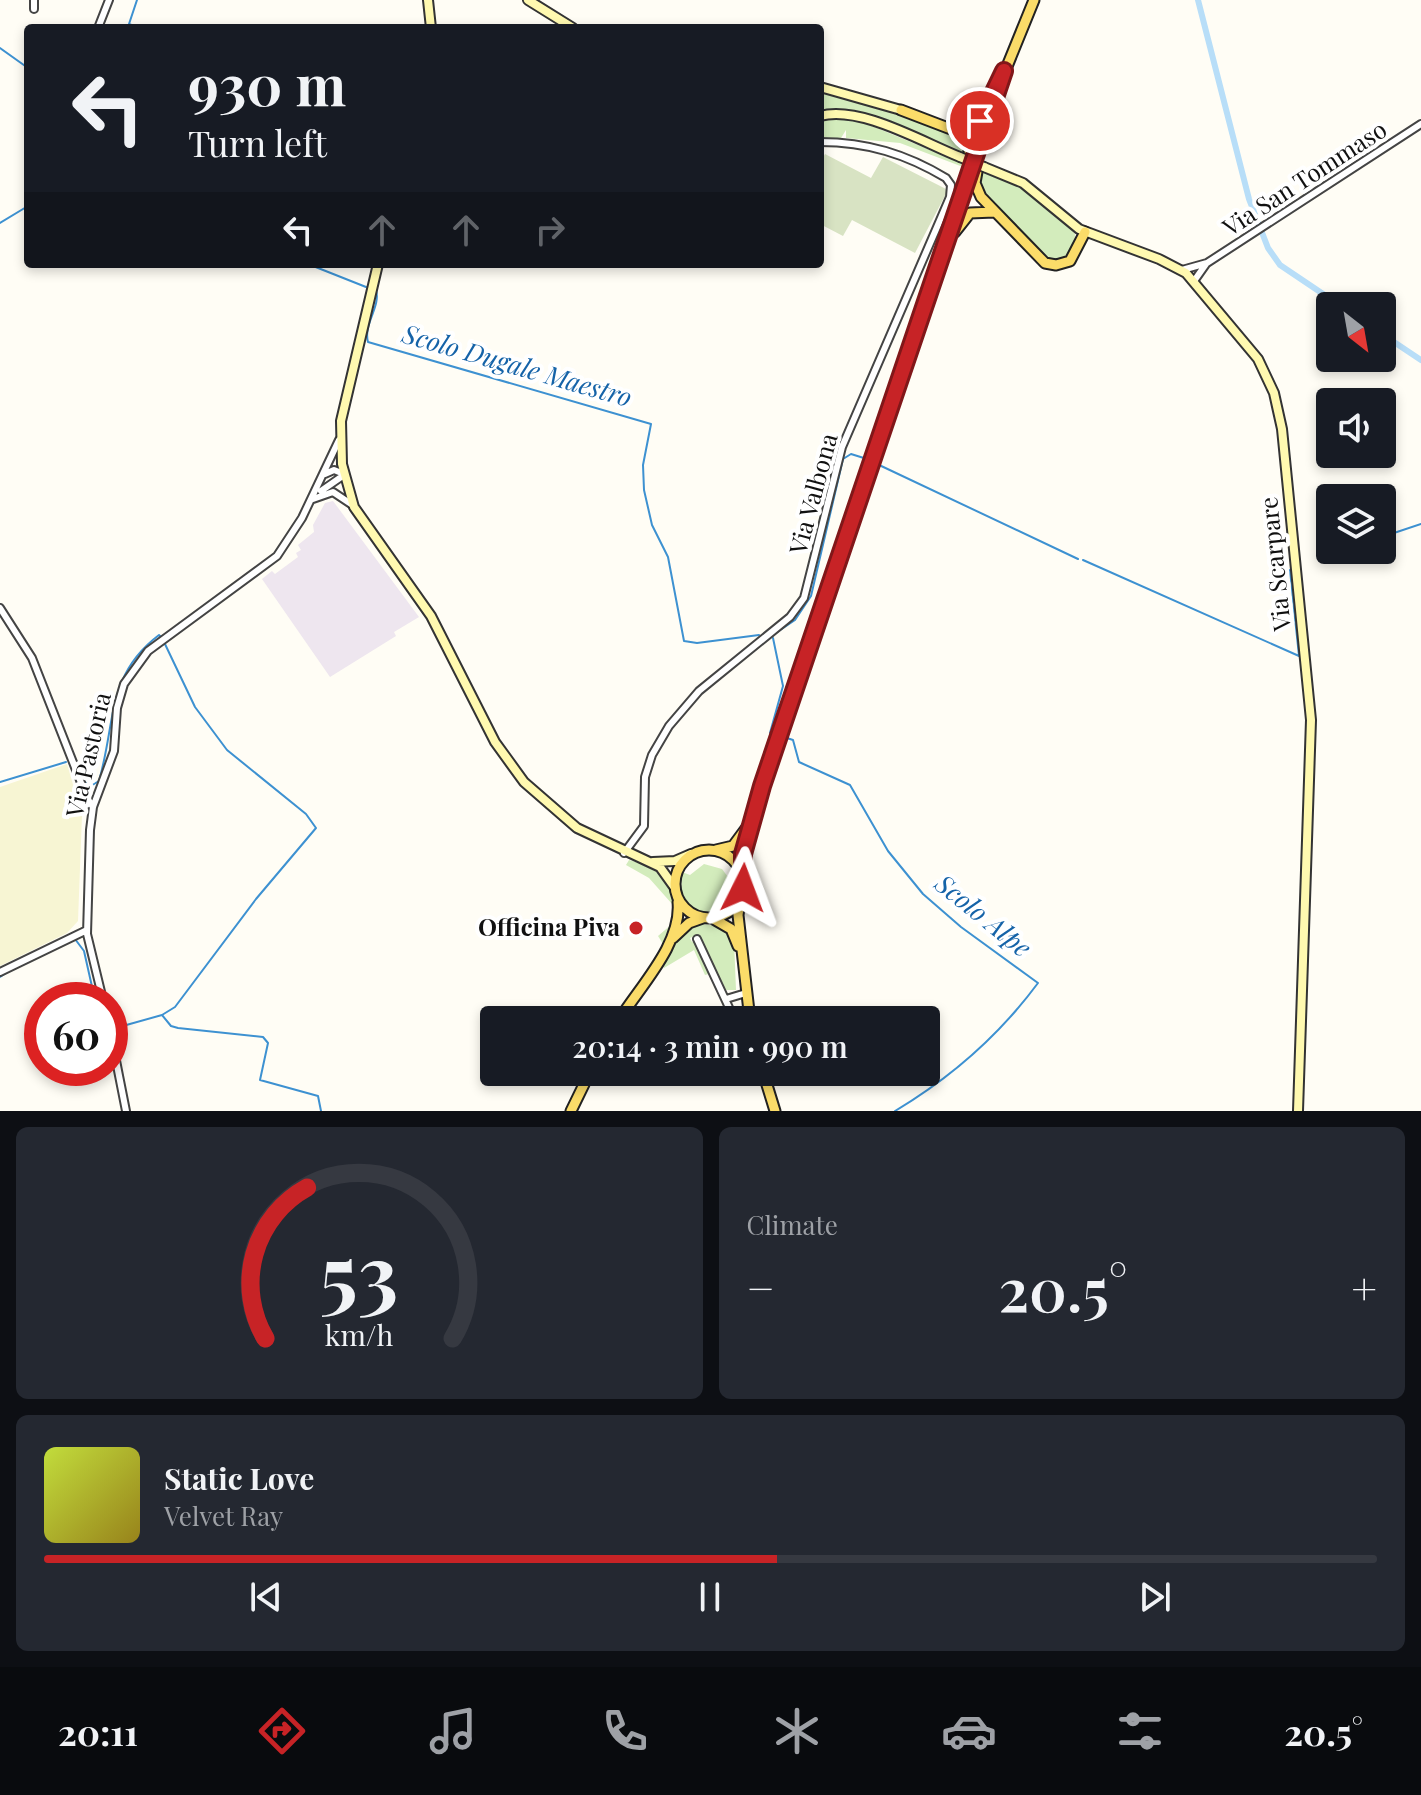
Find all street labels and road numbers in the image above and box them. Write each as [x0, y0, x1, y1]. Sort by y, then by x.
street label: Via San Tommaso [1215, 112, 1392, 243]
street label: Via Valbona [780, 430, 844, 558]
street label: Via Scarpare [1251, 496, 1297, 634]
street label: Via Pastoria [57, 689, 117, 821]

